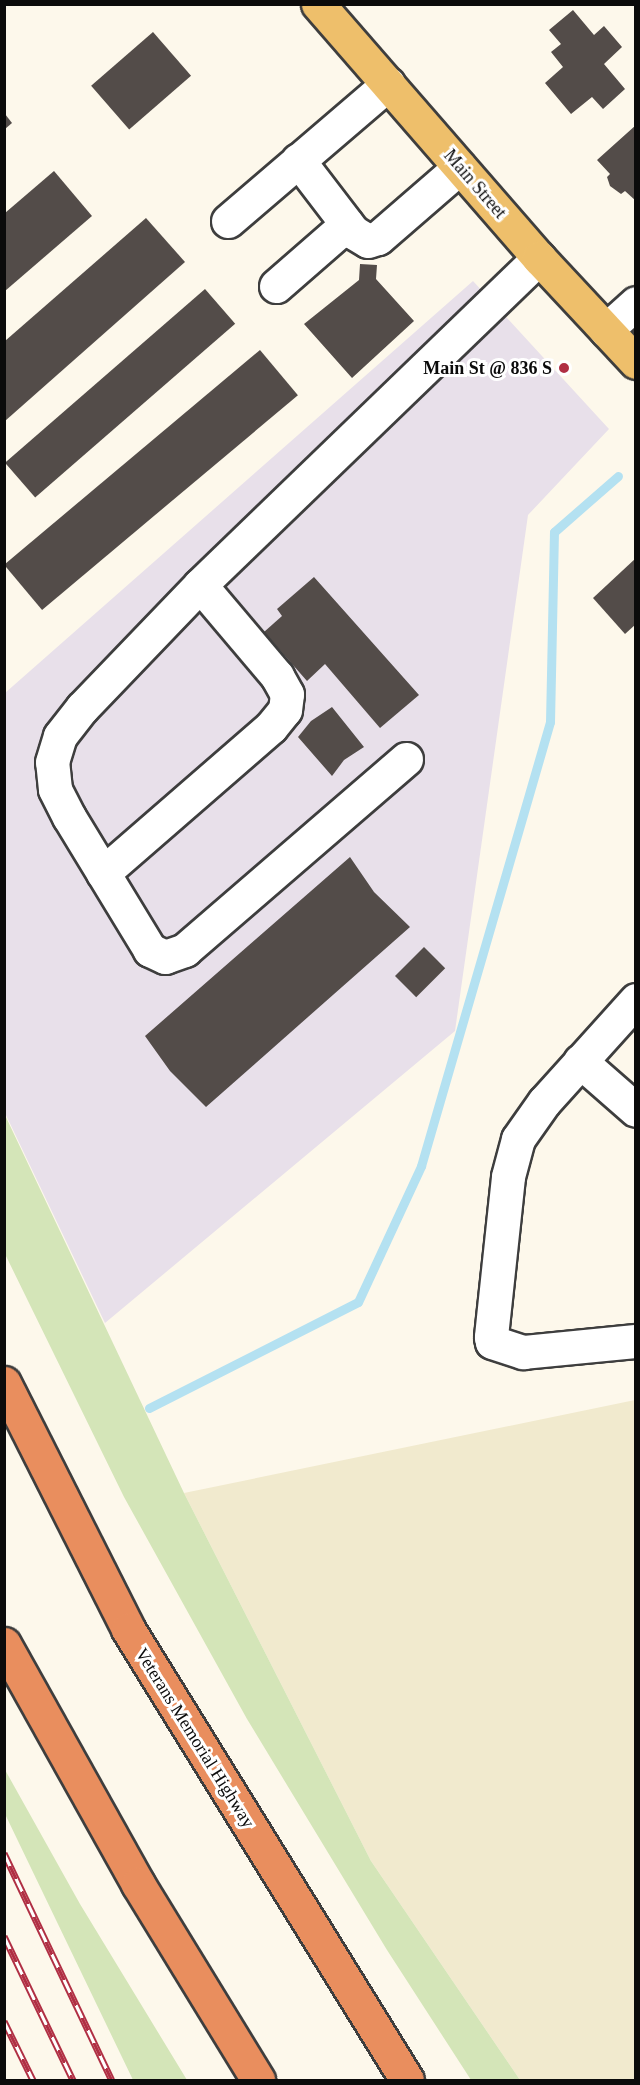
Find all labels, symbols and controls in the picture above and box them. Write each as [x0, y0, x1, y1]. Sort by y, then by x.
street label: Main Street [439, 145, 511, 223]
place label: Main St @ 836 S [423, 357, 552, 379]
marker: Main St @ 836 S [557, 361, 571, 375]
street label: Veterans Memorial Highway [131, 1644, 259, 1832]

